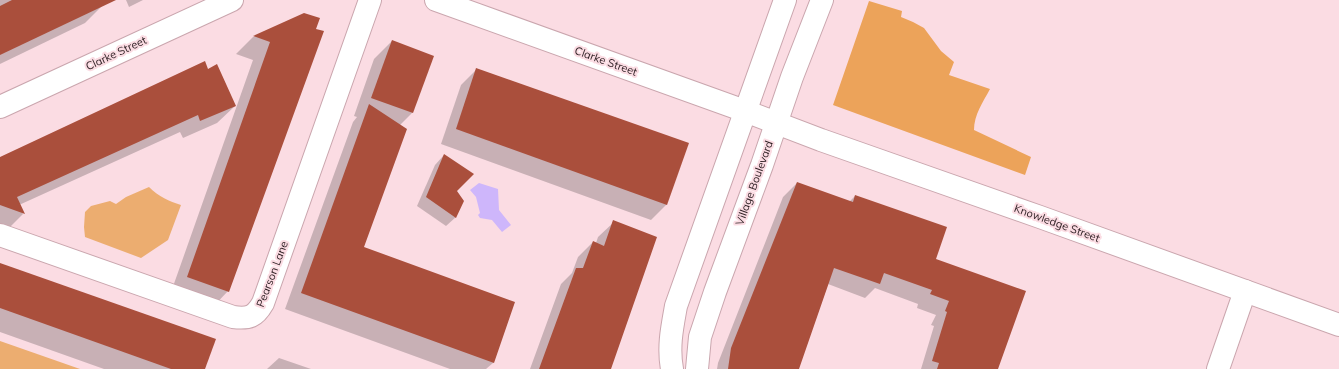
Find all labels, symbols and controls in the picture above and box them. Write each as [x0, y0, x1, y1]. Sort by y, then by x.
street label: Clarke Street [83, 33, 149, 73]
street label: Clarke Street [573, 43, 639, 79]
street label: Village Boulevard [732, 139, 776, 227]
street label: Knowledge Street [1012, 201, 1102, 245]
street label: Pearson Lane [253, 239, 291, 309]

